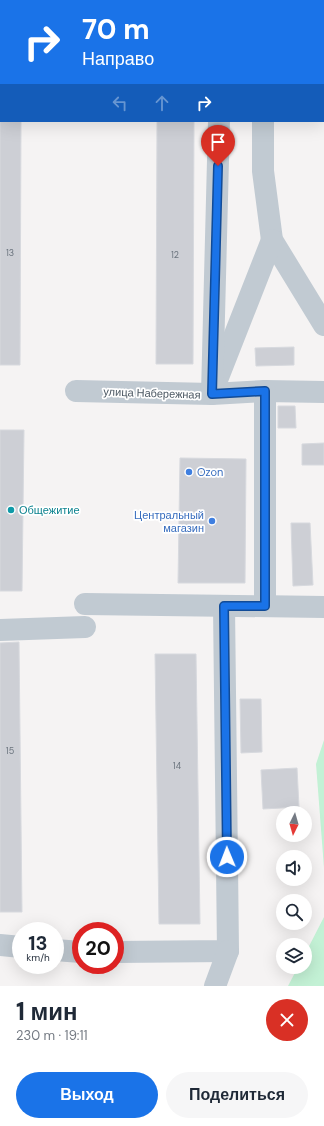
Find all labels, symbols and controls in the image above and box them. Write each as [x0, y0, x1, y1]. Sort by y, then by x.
text: 70 m [82, 11, 150, 48]
icon: right [16, 16, 68, 68]
text: Направо [82, 47, 154, 71]
icon: left [109, 92, 131, 114]
icon: ahead [151, 92, 173, 114]
icon: right [193, 92, 215, 114]
pin [201, 125, 235, 166]
icon: arrive [207, 131, 229, 153]
house number: 13 [6, 247, 14, 259]
house number: 12 [171, 249, 179, 261]
street label: улица Набережная [103, 384, 201, 402]
place label: Ozon [197, 465, 223, 479]
marker: Ozon [184, 467, 194, 477]
place label: Общежитие [19, 503, 80, 517]
marker: Общежитие [6, 505, 16, 515]
place label: Центральный магазин [134, 508, 204, 535]
marker: Центральный магазин [207, 516, 217, 526]
house number: 15 [6, 745, 14, 757]
house number: 14 [173, 760, 182, 772]
north arrow [276, 806, 312, 842]
map controls [276, 806, 312, 974]
position arrow [206, 836, 248, 878]
button: sound [276, 850, 312, 886]
button: search [276, 894, 312, 930]
speed limit sign: 20 [72, 922, 124, 974]
text: 13 [28, 930, 48, 956]
button: layers [276, 938, 312, 974]
text: km/h [26, 951, 50, 964]
text: 1 мин [16, 996, 77, 1027]
button: close [266, 999, 308, 1041]
text: 230 m · 19:11 [16, 1027, 88, 1044]
button: Выход [16, 1072, 158, 1118]
button: Поделиться [166, 1072, 308, 1118]

